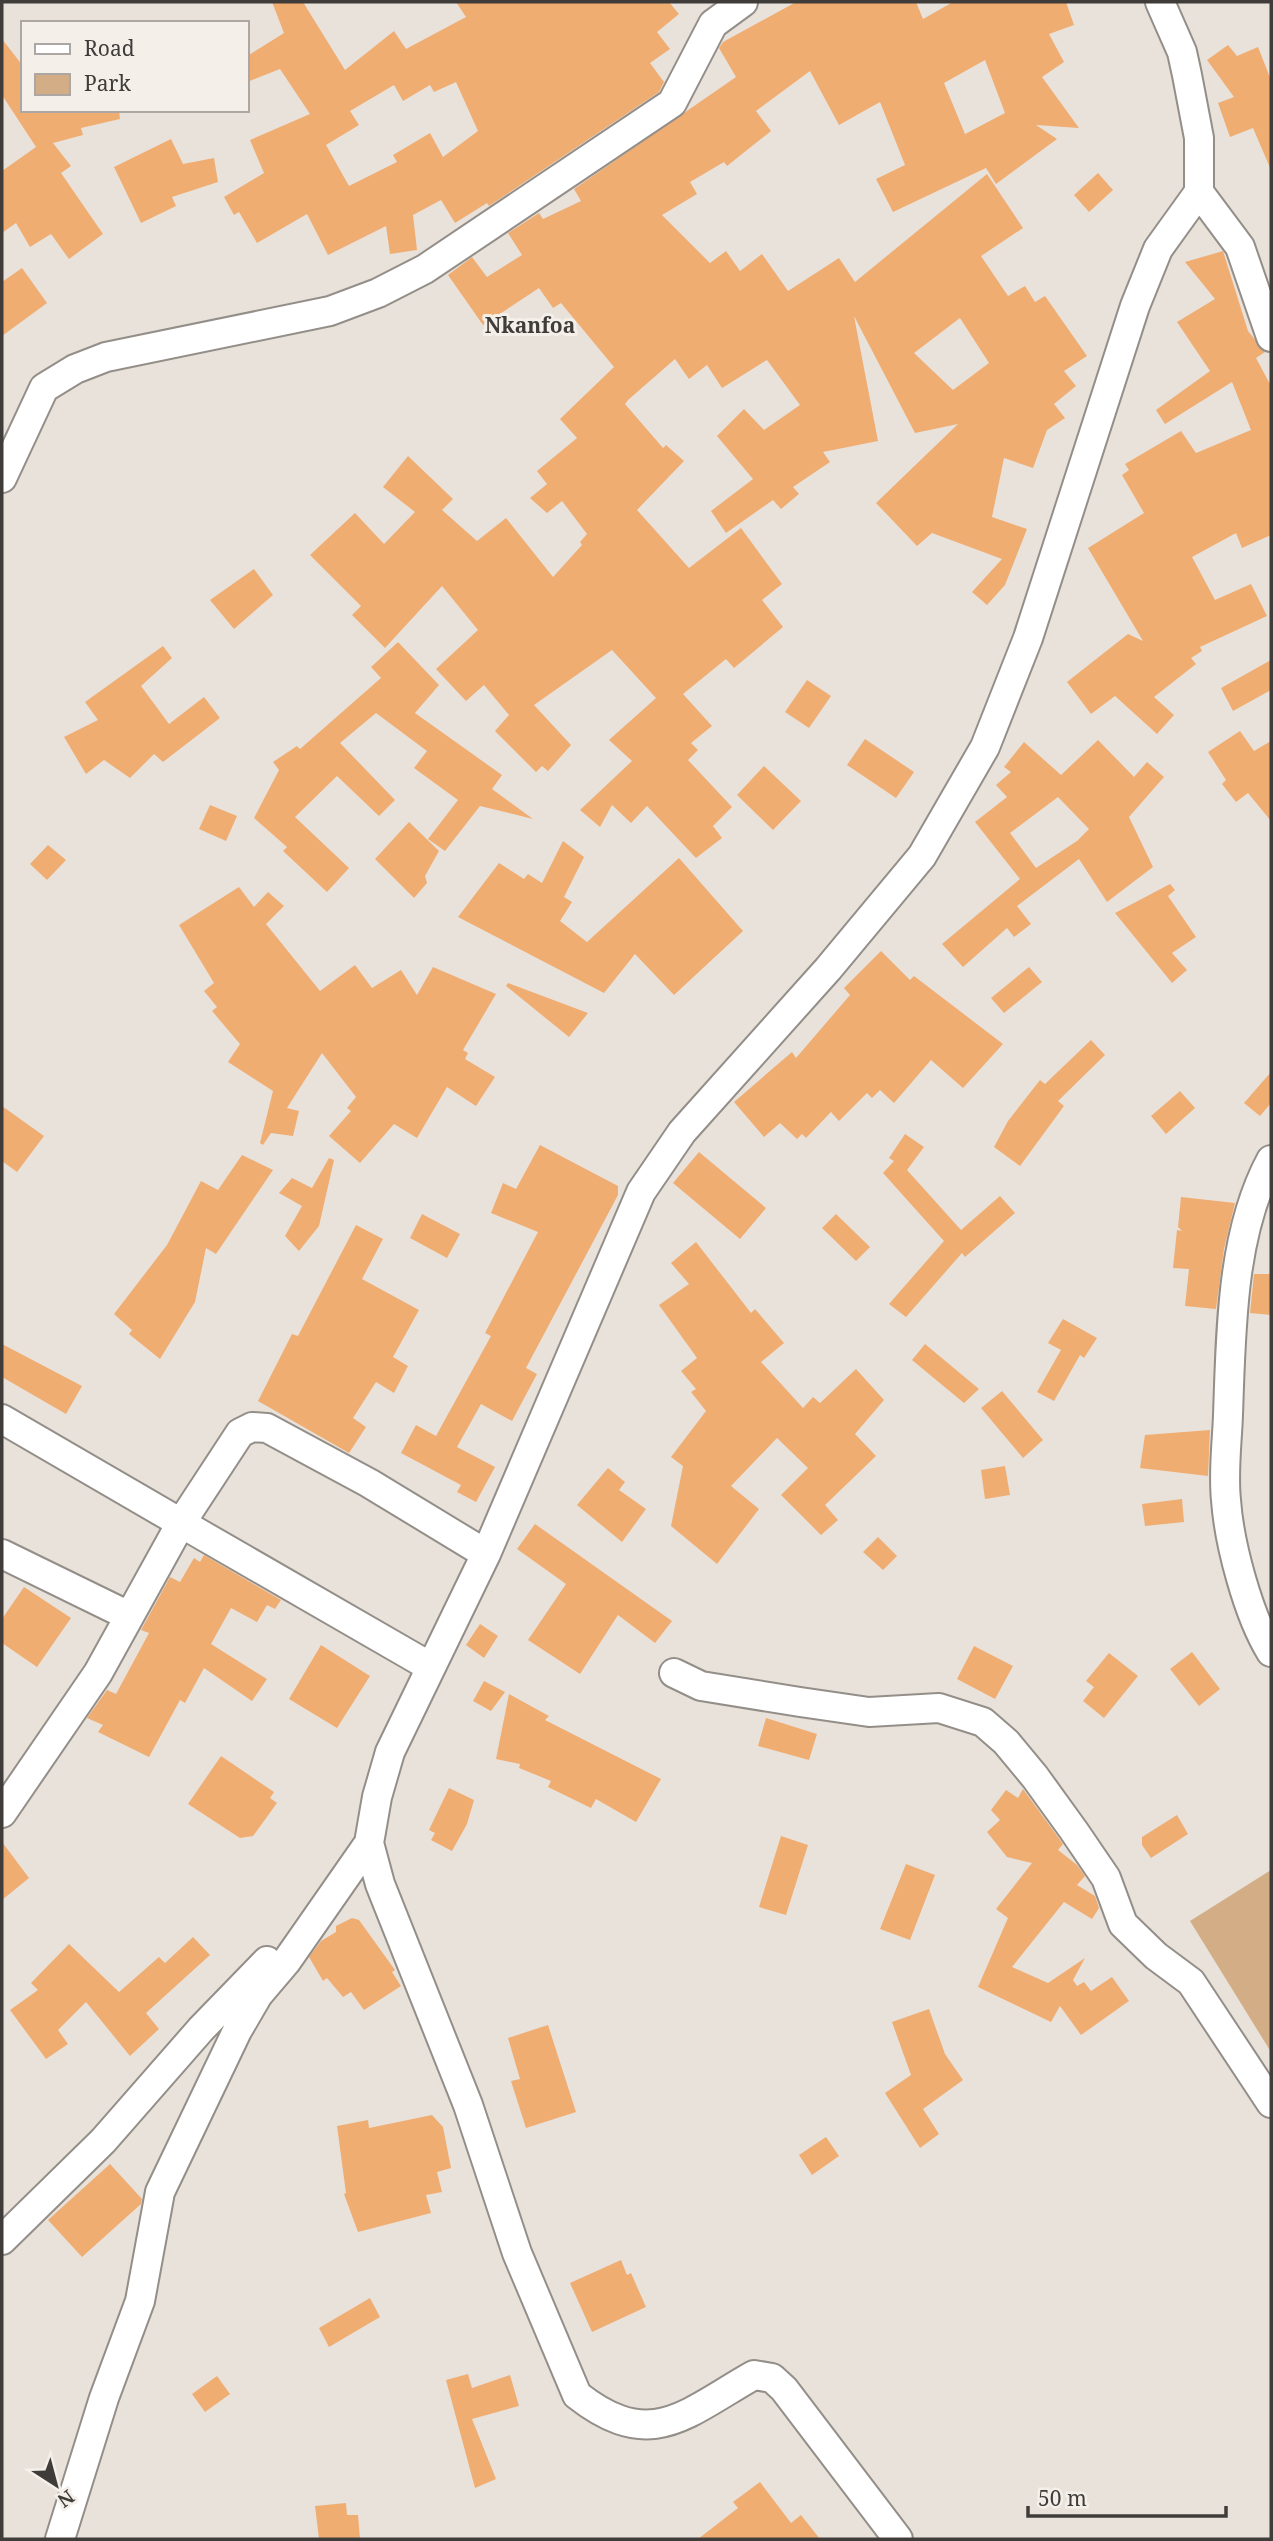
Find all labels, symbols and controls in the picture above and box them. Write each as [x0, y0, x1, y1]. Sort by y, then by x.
legend [21, 21, 248, 112]
text: Road [84, 34, 135, 62]
text: Park [84, 69, 131, 97]
district label: Nkanfoa [485, 311, 575, 339]
north arrow [21, 2450, 91, 2520]
scale bar [1028, 2474, 1226, 2518]
text: N [52, 2484, 80, 2514]
text: 50 m [1038, 2484, 1087, 2512]

